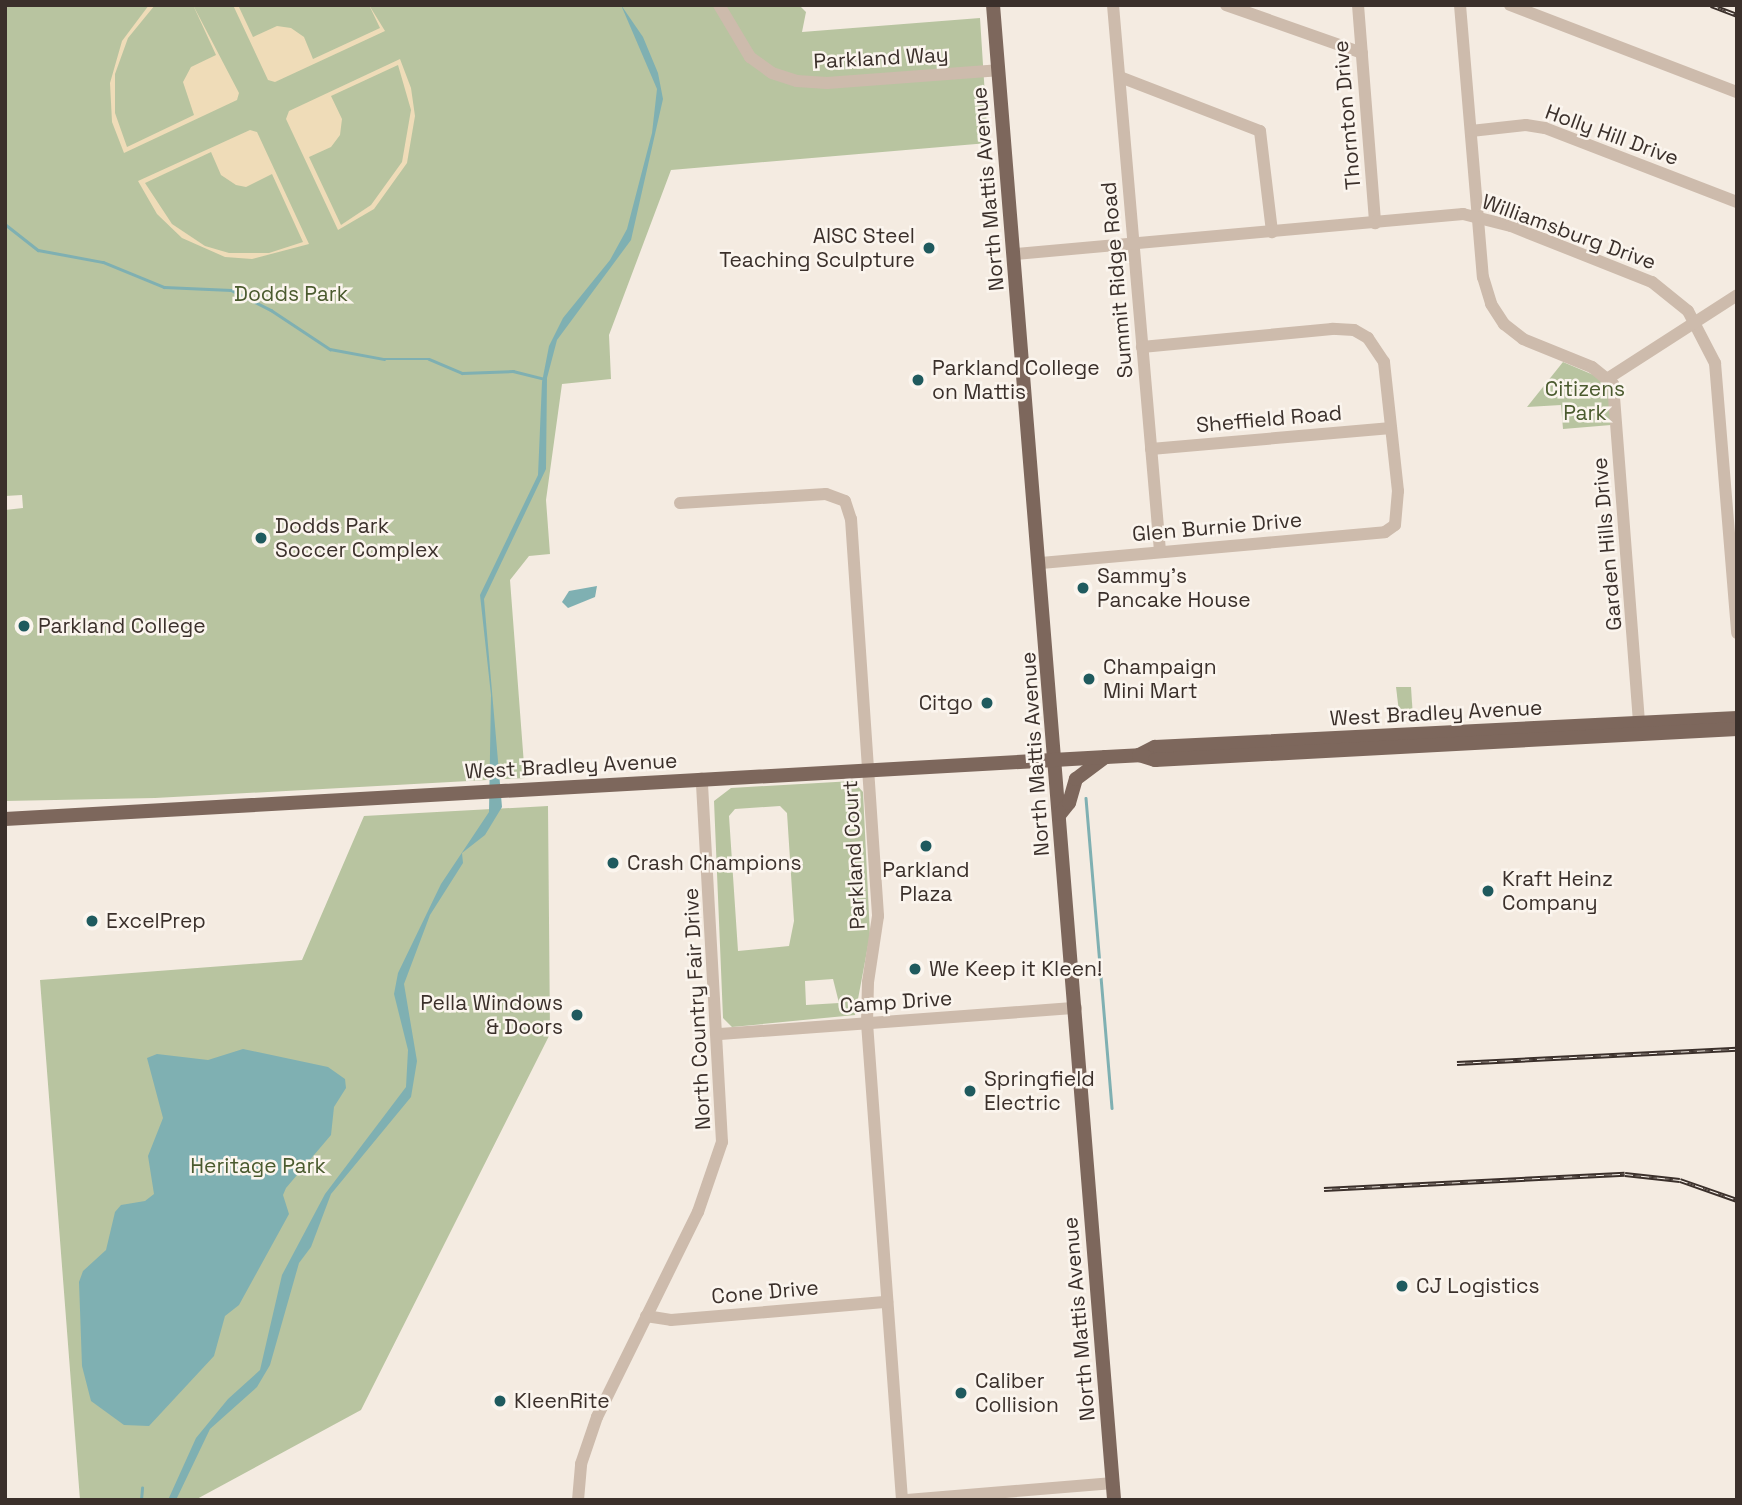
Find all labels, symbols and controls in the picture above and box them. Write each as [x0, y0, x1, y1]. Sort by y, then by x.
street label: Thornton Drive [1328, 39, 1366, 191]
street label: Parkland Way [813, 42, 949, 74]
street label: North Mattis Avenue [967, 86, 1009, 292]
street label: Holly Hill Drive [1542, 99, 1682, 171]
street label: Summit Ridge Road [1096, 181, 1138, 379]
street label: Williamsburg Drive [1479, 189, 1659, 275]
place label: AISC Steel Teaching Sculpture [719, 223, 915, 273]
marker: AISC Steel Teaching Sculpture [921, 240, 937, 256]
park label: Dodds Park [234, 281, 348, 307]
place label: Parkland College on Mattis [932, 355, 1100, 405]
marker: Parkland College on Mattis [910, 372, 926, 388]
park label: Citizens Park [1545, 376, 1625, 426]
street label: Sheffield Road [1195, 400, 1343, 438]
street label: Garden Hills Drive [1587, 456, 1627, 632]
street label: Glen Burnie Drive [1131, 507, 1303, 547]
place label: Dodds Park Soccer Complex [275, 513, 439, 563]
marker: Dodds Park Soccer Complex [253, 530, 269, 546]
place label: Sammy's Pancake House [1097, 563, 1251, 613]
marker: Sammy's Pancake House [1075, 580, 1091, 596]
place label: Parkland College [38, 613, 206, 639]
marker: Parkland College [16, 618, 32, 634]
street label: North Mattis Avenue [1015, 651, 1055, 857]
place label: Champaign Mini Mart [1103, 654, 1217, 704]
marker: Champaign Mini Mart [1081, 671, 1097, 687]
place label: Citgo [919, 690, 973, 716]
marker: Citgo [979, 695, 995, 711]
street label: West Bradley Avenue [1329, 695, 1543, 731]
street label: West Bradley Avenue [464, 748, 678, 784]
street label: Parkland Court [838, 780, 870, 930]
marker: Parkland Plaza [918, 838, 934, 854]
place label: Crash Champions [627, 850, 801, 876]
marker: Crash Champions [605, 855, 621, 871]
place label: Parkland Plaza [882, 857, 970, 907]
place label: Kraft Heinz Company [1502, 866, 1613, 916]
marker: Kraft Heinz Company [1480, 883, 1496, 899]
street label: North Country Fair Drive [678, 887, 716, 1131]
place label: ExcelPrep [106, 908, 206, 934]
marker: ExcelPrep [84, 913, 100, 929]
place label: We Keep it Kleen! [929, 956, 1102, 982]
marker: We Keep it Kleen! [907, 961, 923, 977]
street label: Camp Drive [839, 985, 953, 1019]
place label: Pella Windows & Doors [420, 990, 563, 1040]
marker: Pella Windows & Doors [569, 1007, 585, 1023]
place label: Springfield Electric [984, 1066, 1095, 1116]
marker: Springfield Electric [962, 1083, 978, 1099]
park label: Heritage Park [190, 1153, 326, 1179]
street label: North Mattis Avenue [1058, 1216, 1100, 1422]
place label: CJ Logistics [1416, 1273, 1540, 1299]
street label: Cone Drive [710, 1275, 820, 1309]
marker: CJ Logistics [1394, 1278, 1410, 1294]
place label: Caliber Collision [975, 1368, 1059, 1418]
marker: Caliber Collision [953, 1385, 969, 1401]
place label: KleenRite [514, 1388, 610, 1414]
marker: KleenRite [492, 1393, 508, 1409]

